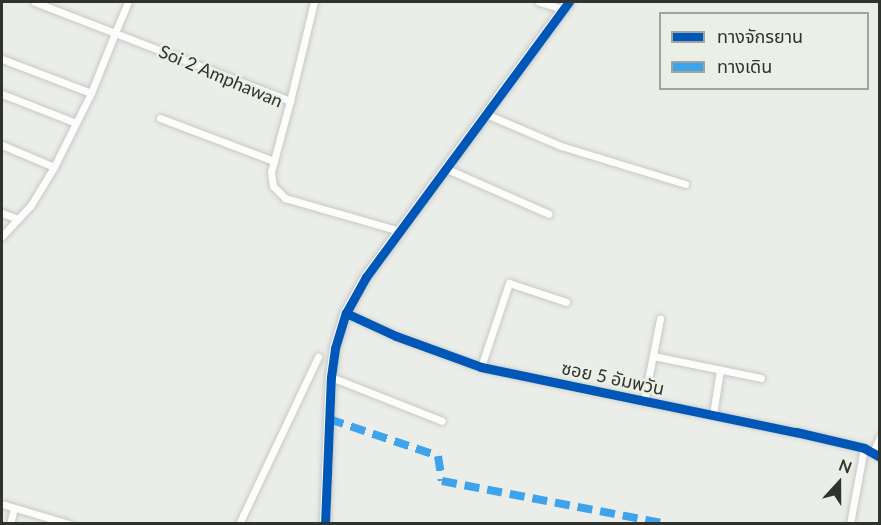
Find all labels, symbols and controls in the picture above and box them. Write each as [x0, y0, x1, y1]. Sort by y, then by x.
legend [659, 12, 869, 90]
text: ทางจักรยาน [717, 25, 803, 47]
street label: Soi 2 Amphawan [156, 40, 286, 112]
text: ทางเดิน [717, 55, 772, 77]
street label: ซอย 5 อัมพวัน [560, 357, 666, 399]
north arrow [809, 453, 869, 513]
text: N [836, 455, 855, 477]

